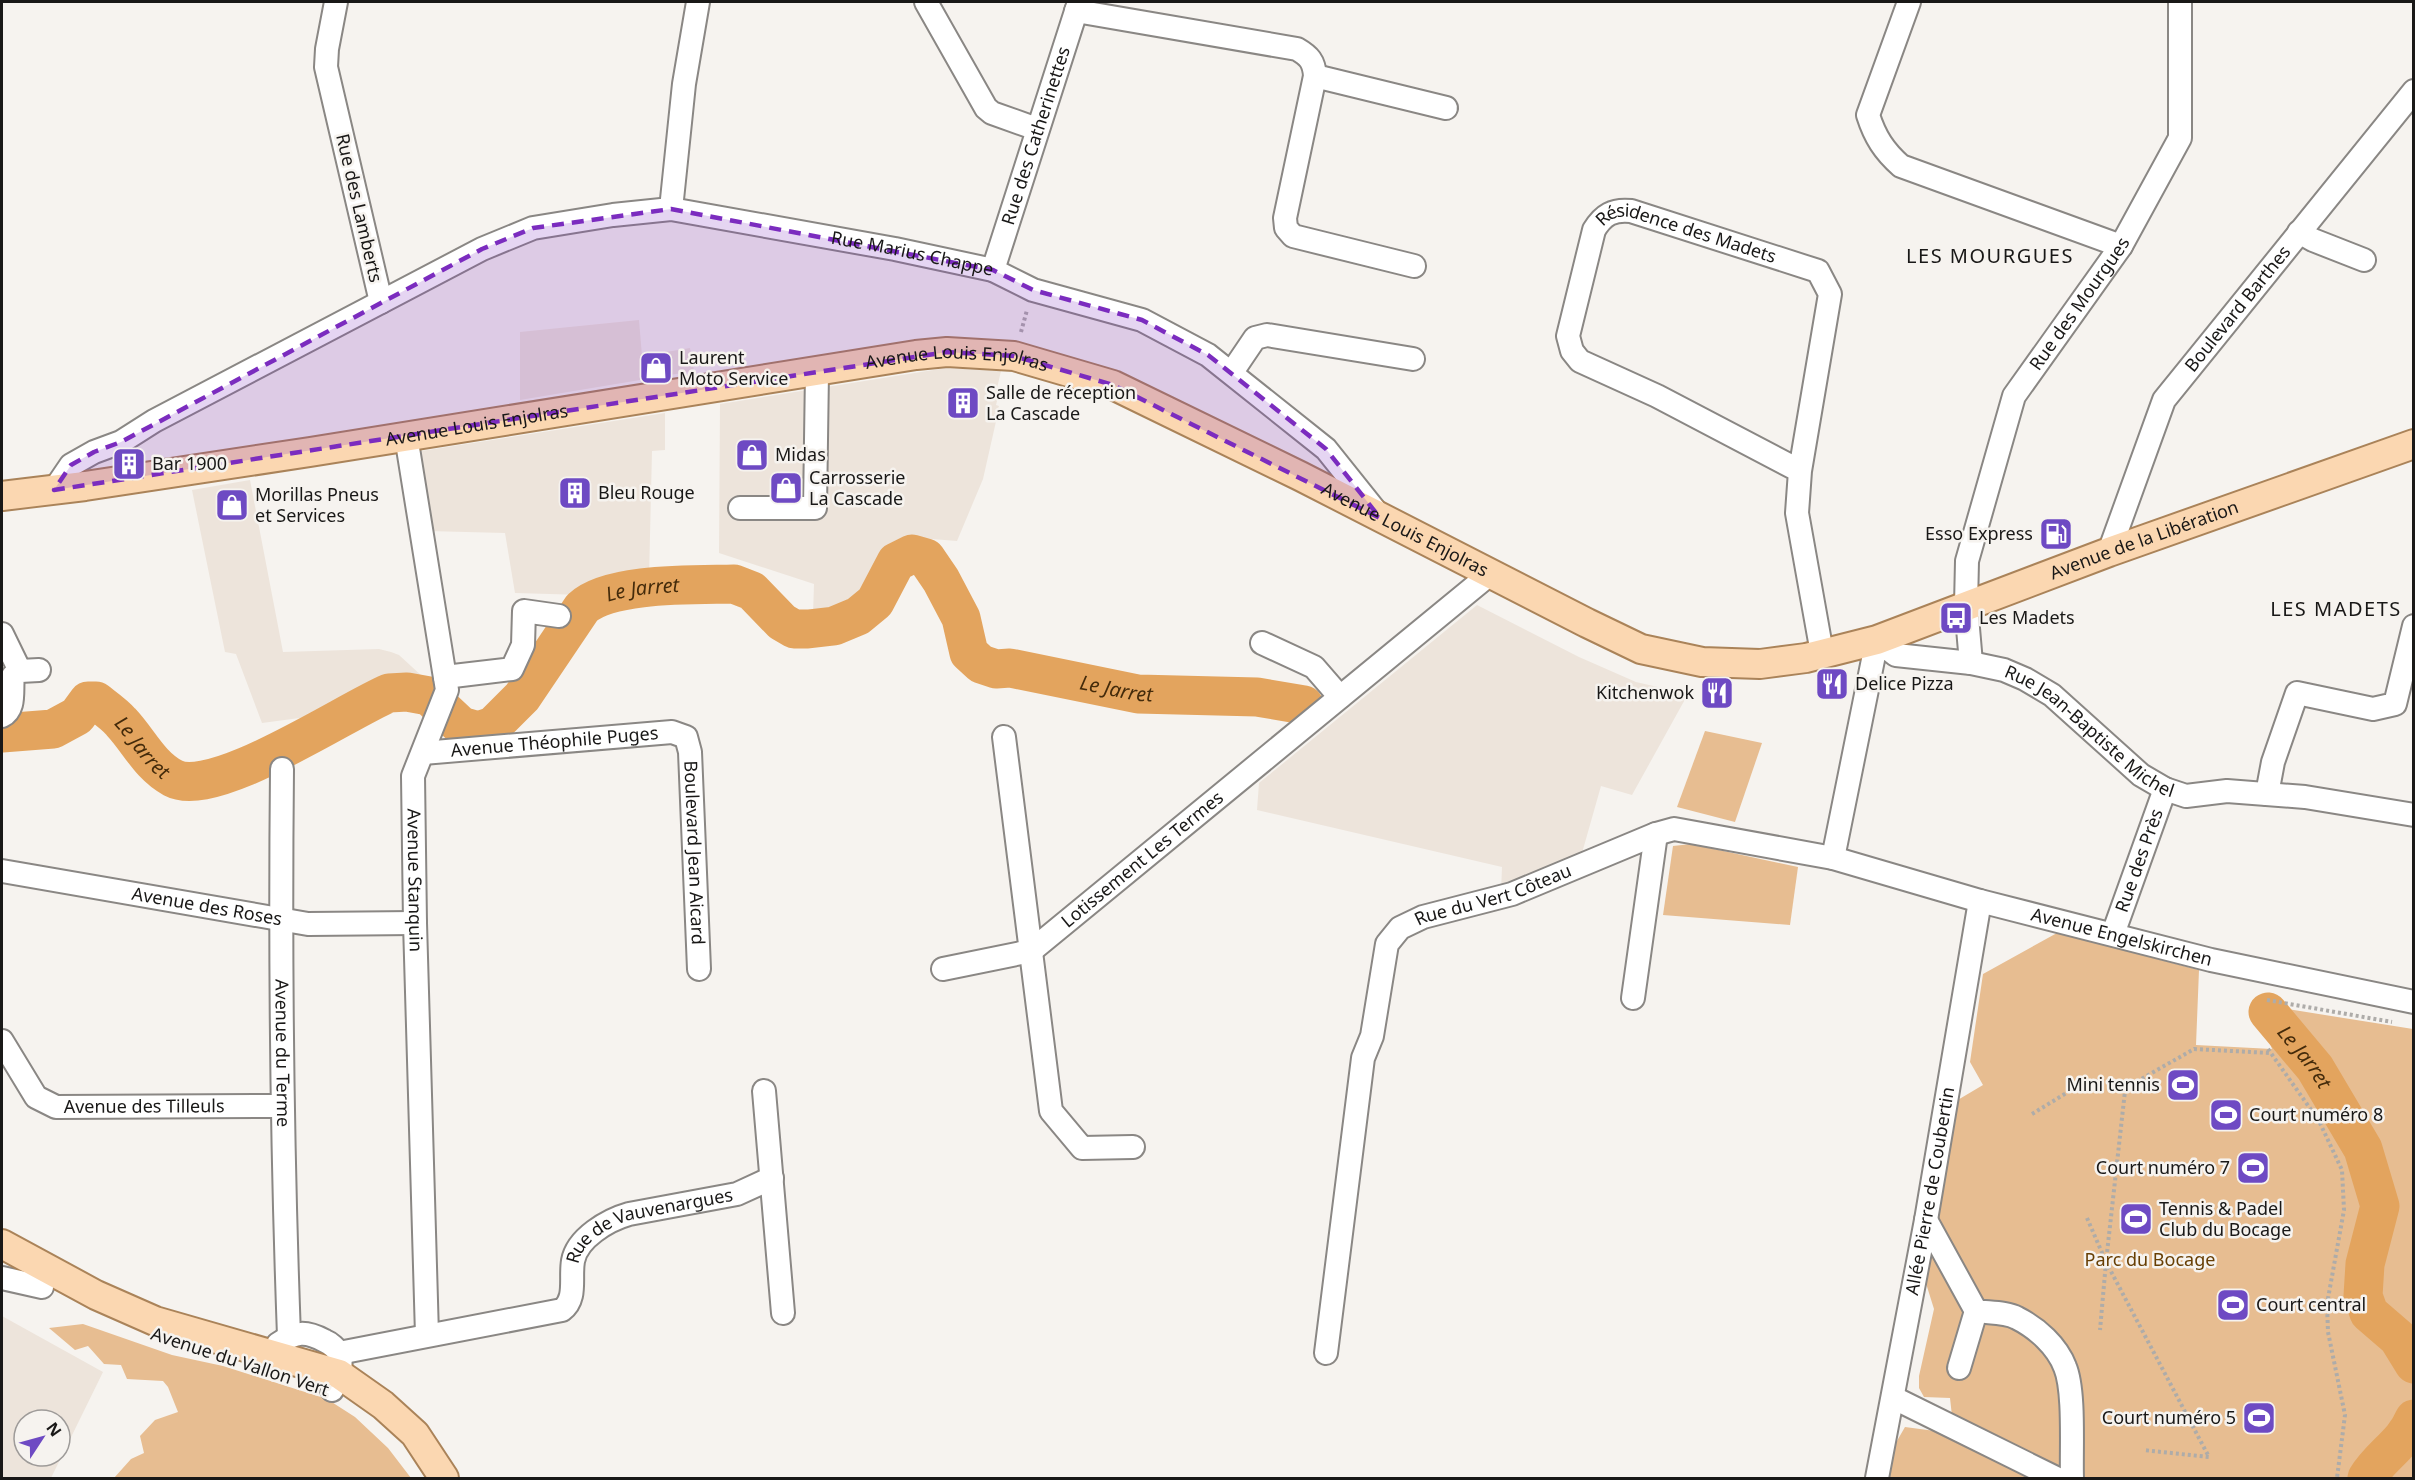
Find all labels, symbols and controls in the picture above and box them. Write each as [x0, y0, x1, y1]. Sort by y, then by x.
street label: Rue des Catherinettes [995, 43, 1075, 228]
street label: Rue des Lamberts [331, 131, 389, 284]
street label: Résidence des Madets [1590, 197, 1779, 268]
street label: Rue Marius Chappe [829, 225, 996, 281]
street label: Rue des Mourgues [2023, 233, 2135, 375]
street label: Boulevard Barthes [2179, 240, 2295, 376]
district label: LES MOURGUES [1906, 242, 2074, 269]
street label: Avenue Louis Enjolras [863, 339, 1051, 376]
place label: Laurent Moto Service [679, 345, 788, 390]
shop icon: Laurent Moto Service [638, 350, 674, 386]
place label: Salle de réception La Cascade [986, 380, 1136, 425]
building icon: Salle de réception La Cascade [945, 385, 981, 421]
street label: Avenue Louis Enjolras [384, 398, 570, 451]
shop icon: Midas [734, 437, 770, 473]
place label: Midas [775, 442, 826, 466]
building icon: Bar 1900 [111, 446, 147, 482]
place label: Bar 1900 [152, 451, 227, 475]
place label: Carrosserie La Cascade [809, 465, 906, 510]
shop icon: Carrosserie La Cascade [768, 470, 804, 506]
building icon: Bleu Rouge [557, 475, 593, 511]
street label: Avenue Louis Enjolras [1318, 476, 1493, 582]
place label: Bleu Rouge [598, 480, 695, 504]
place label: Morillas Pneus et Services [255, 482, 379, 527]
shop icon: Morillas Pneus et Services [214, 487, 250, 523]
street label: Avenue de la Libération [2046, 494, 2242, 584]
fuel station icon: Esso Express [2038, 516, 2074, 552]
place label: Esso Express [1925, 521, 2033, 545]
water label: Le Jarret [602, 571, 681, 607]
district label: LES MADETS [2270, 595, 2402, 622]
bus stop icon: Les Madets [1938, 600, 1974, 636]
place label: Les Madets [1979, 605, 2075, 629]
street label: Rue Jean-Baptiste Michel [2001, 659, 2178, 802]
restaurant icon: Delice Pizza [1814, 666, 1850, 702]
water label: Le Jarret [1078, 669, 1154, 707]
place label: Delice Pizza [1855, 671, 1954, 695]
restaurant icon: Kitchenwok [1699, 675, 1735, 711]
place label: Kitchenwok [1596, 680, 1694, 704]
water label: Le Jarret [109, 710, 177, 786]
street label: Avenue Théophile Puges [450, 720, 659, 762]
street label: Boulevard Jean Aicard [679, 760, 711, 945]
street label: Lotissement Les Termes [1056, 785, 1228, 932]
street label: Rue des Près [2109, 805, 2168, 915]
street label: Avenue Stanquin [402, 808, 429, 952]
street label: Rue du Vert Côteau [1410, 858, 1575, 930]
street label: Avenue des Roses [130, 881, 284, 930]
street label: Avenue Engelskirchen [2029, 902, 2215, 971]
street label: Avenue du Terme [270, 979, 296, 1127]
water label: Le Jarret [2272, 1019, 2339, 1095]
sports icon: Mini tennis [2165, 1067, 2201, 1103]
place label: Mini tennis [2066, 1072, 2160, 1096]
street label: Allée Pierre de Coubertin [1899, 1085, 1959, 1297]
street label: Avenue des Tilleuls [64, 1093, 225, 1118]
sports icon: Court numéro 8 [2208, 1097, 2244, 1133]
place label: Court numéro 8 [2249, 1102, 2383, 1126]
sports icon: Court numéro 7 [2235, 1150, 2271, 1186]
place label: Court numéro 7 [2096, 1155, 2230, 1179]
street label: Rue de Vauvenargues [560, 1182, 735, 1266]
place label: Tennis & Padel Club du Bocage [2159, 1196, 2291, 1241]
sports icon: Tennis & Padel Club du Bocage [2118, 1201, 2154, 1237]
park label: Parc du Bocage [2085, 1247, 2215, 1271]
sports icon: Court central [2215, 1287, 2251, 1323]
place label: Court central [2256, 1292, 2366, 1316]
street label: Avenue du Vallon Vert [148, 1321, 333, 1401]
sports icon: Court numéro 5 [2241, 1400, 2277, 1436]
place label: Court numéro 5 [2102, 1405, 2236, 1429]
north arrow [12, 1408, 72, 1468]
text: N [41, 1417, 67, 1441]

